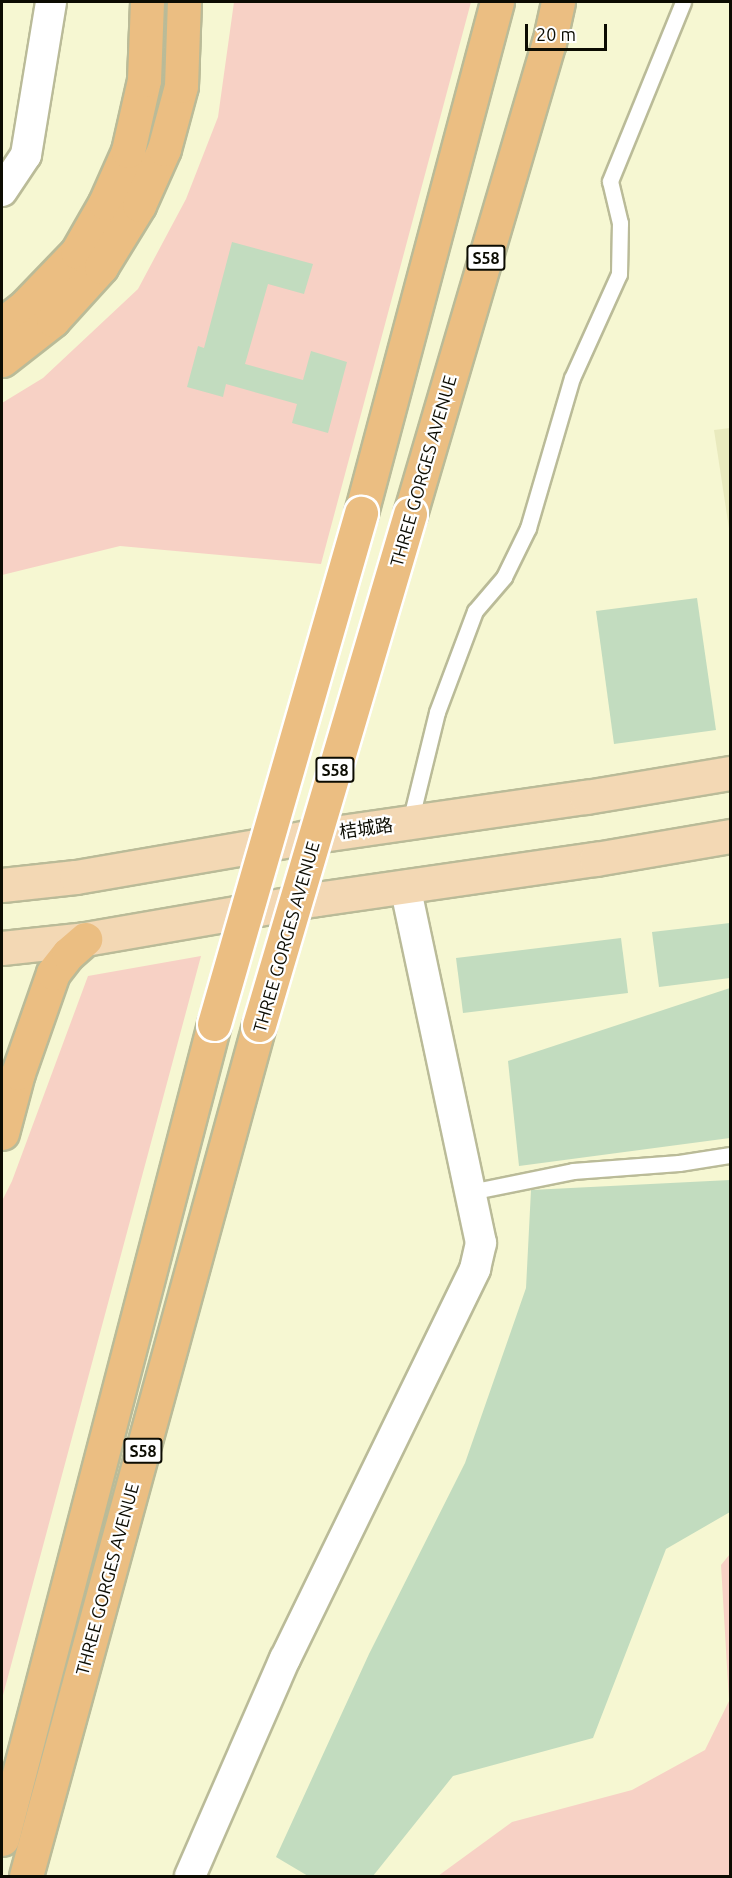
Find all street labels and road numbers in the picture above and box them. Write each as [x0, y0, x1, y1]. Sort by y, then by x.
road number: S58 [465, 245, 507, 271]
street label: THREE GORGES AVENUE [385, 373, 461, 569]
road number: S58 [314, 757, 356, 783]
street label: 桔城路 [338, 814, 394, 842]
street label: THREE GORGES AVENUE [248, 839, 324, 1035]
road number: S58 [122, 1438, 164, 1464]
street label: THREE GORGES AVENUE [71, 1480, 143, 1678]

